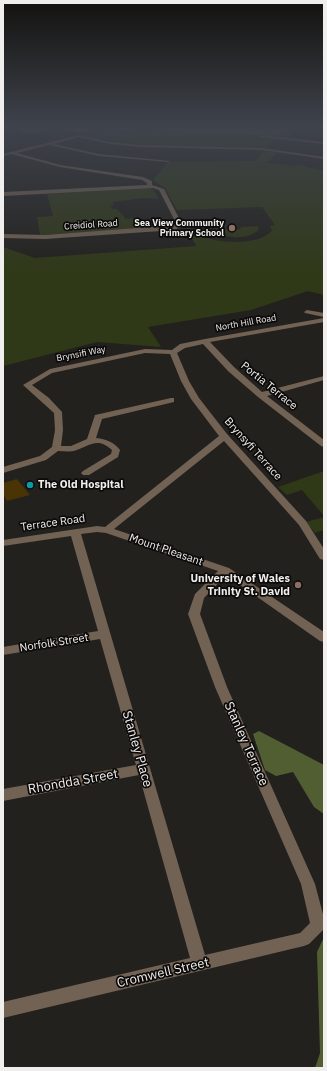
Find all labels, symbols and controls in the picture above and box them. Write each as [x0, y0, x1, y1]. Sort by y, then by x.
street label: Creidiol Road [64, 218, 118, 232]
place label: Sea View Community Primary School [134, 218, 224, 239]
marker: Sea View Community Primary School [227, 223, 237, 233]
street label: North Hill Road [215, 312, 277, 334]
street label: Brynsifi Way [55, 344, 107, 364]
street label: Portia Terrace [238, 359, 300, 413]
street label: Brynsyfi Terrace [221, 415, 285, 483]
place label: The Old Hospital [38, 478, 124, 492]
marker: The Old Hospital [25, 480, 35, 490]
street label: Terrace Road [20, 512, 86, 534]
street label: Mount Pleasant [127, 531, 205, 569]
place label: University of Wales Trinity St. David [190, 572, 290, 598]
marker: University of Wales Trinity St. David [293, 580, 303, 590]
street label: Norfolk Street [19, 631, 89, 655]
street label: Stanley Terrace [220, 700, 272, 788]
street label: Stanley Place [119, 709, 155, 789]
street label: Rhondda Street [27, 766, 119, 798]
street label: Cromwell Street [115, 955, 211, 991]

